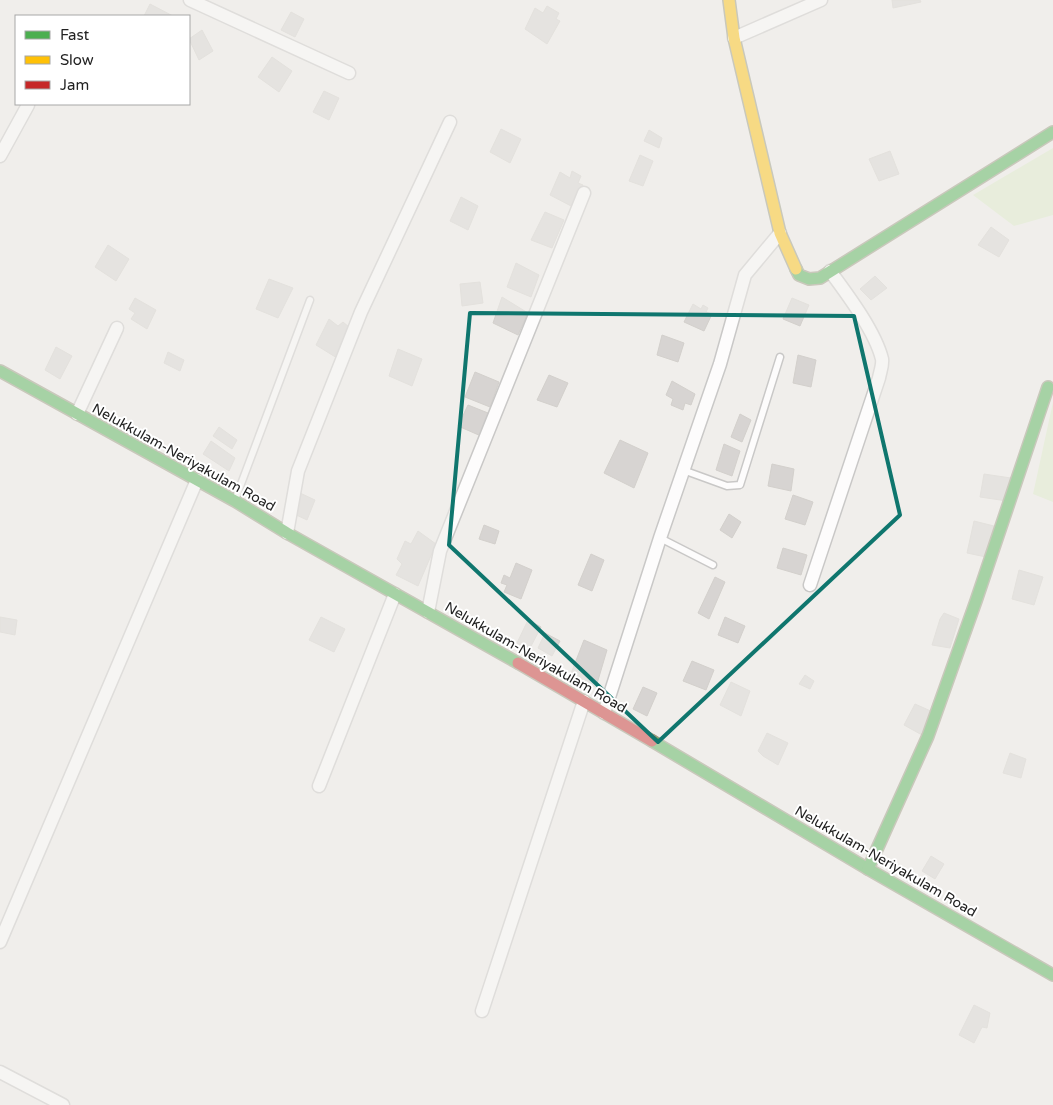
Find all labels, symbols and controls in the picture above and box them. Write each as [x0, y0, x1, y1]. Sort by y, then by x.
legend [15, 15, 190, 105]
text: Fast [60, 26, 90, 44]
text: Slow [60, 51, 94, 69]
text: Jam [60, 76, 89, 94]
street label: Nelukkulam-Neriyakulam Road [89, 400, 278, 515]
street label: Nelukkulam-Neriyakulam Road [442, 598, 630, 717]
street label: Nelukkulam-Neriyakulam Road [792, 802, 980, 921]

